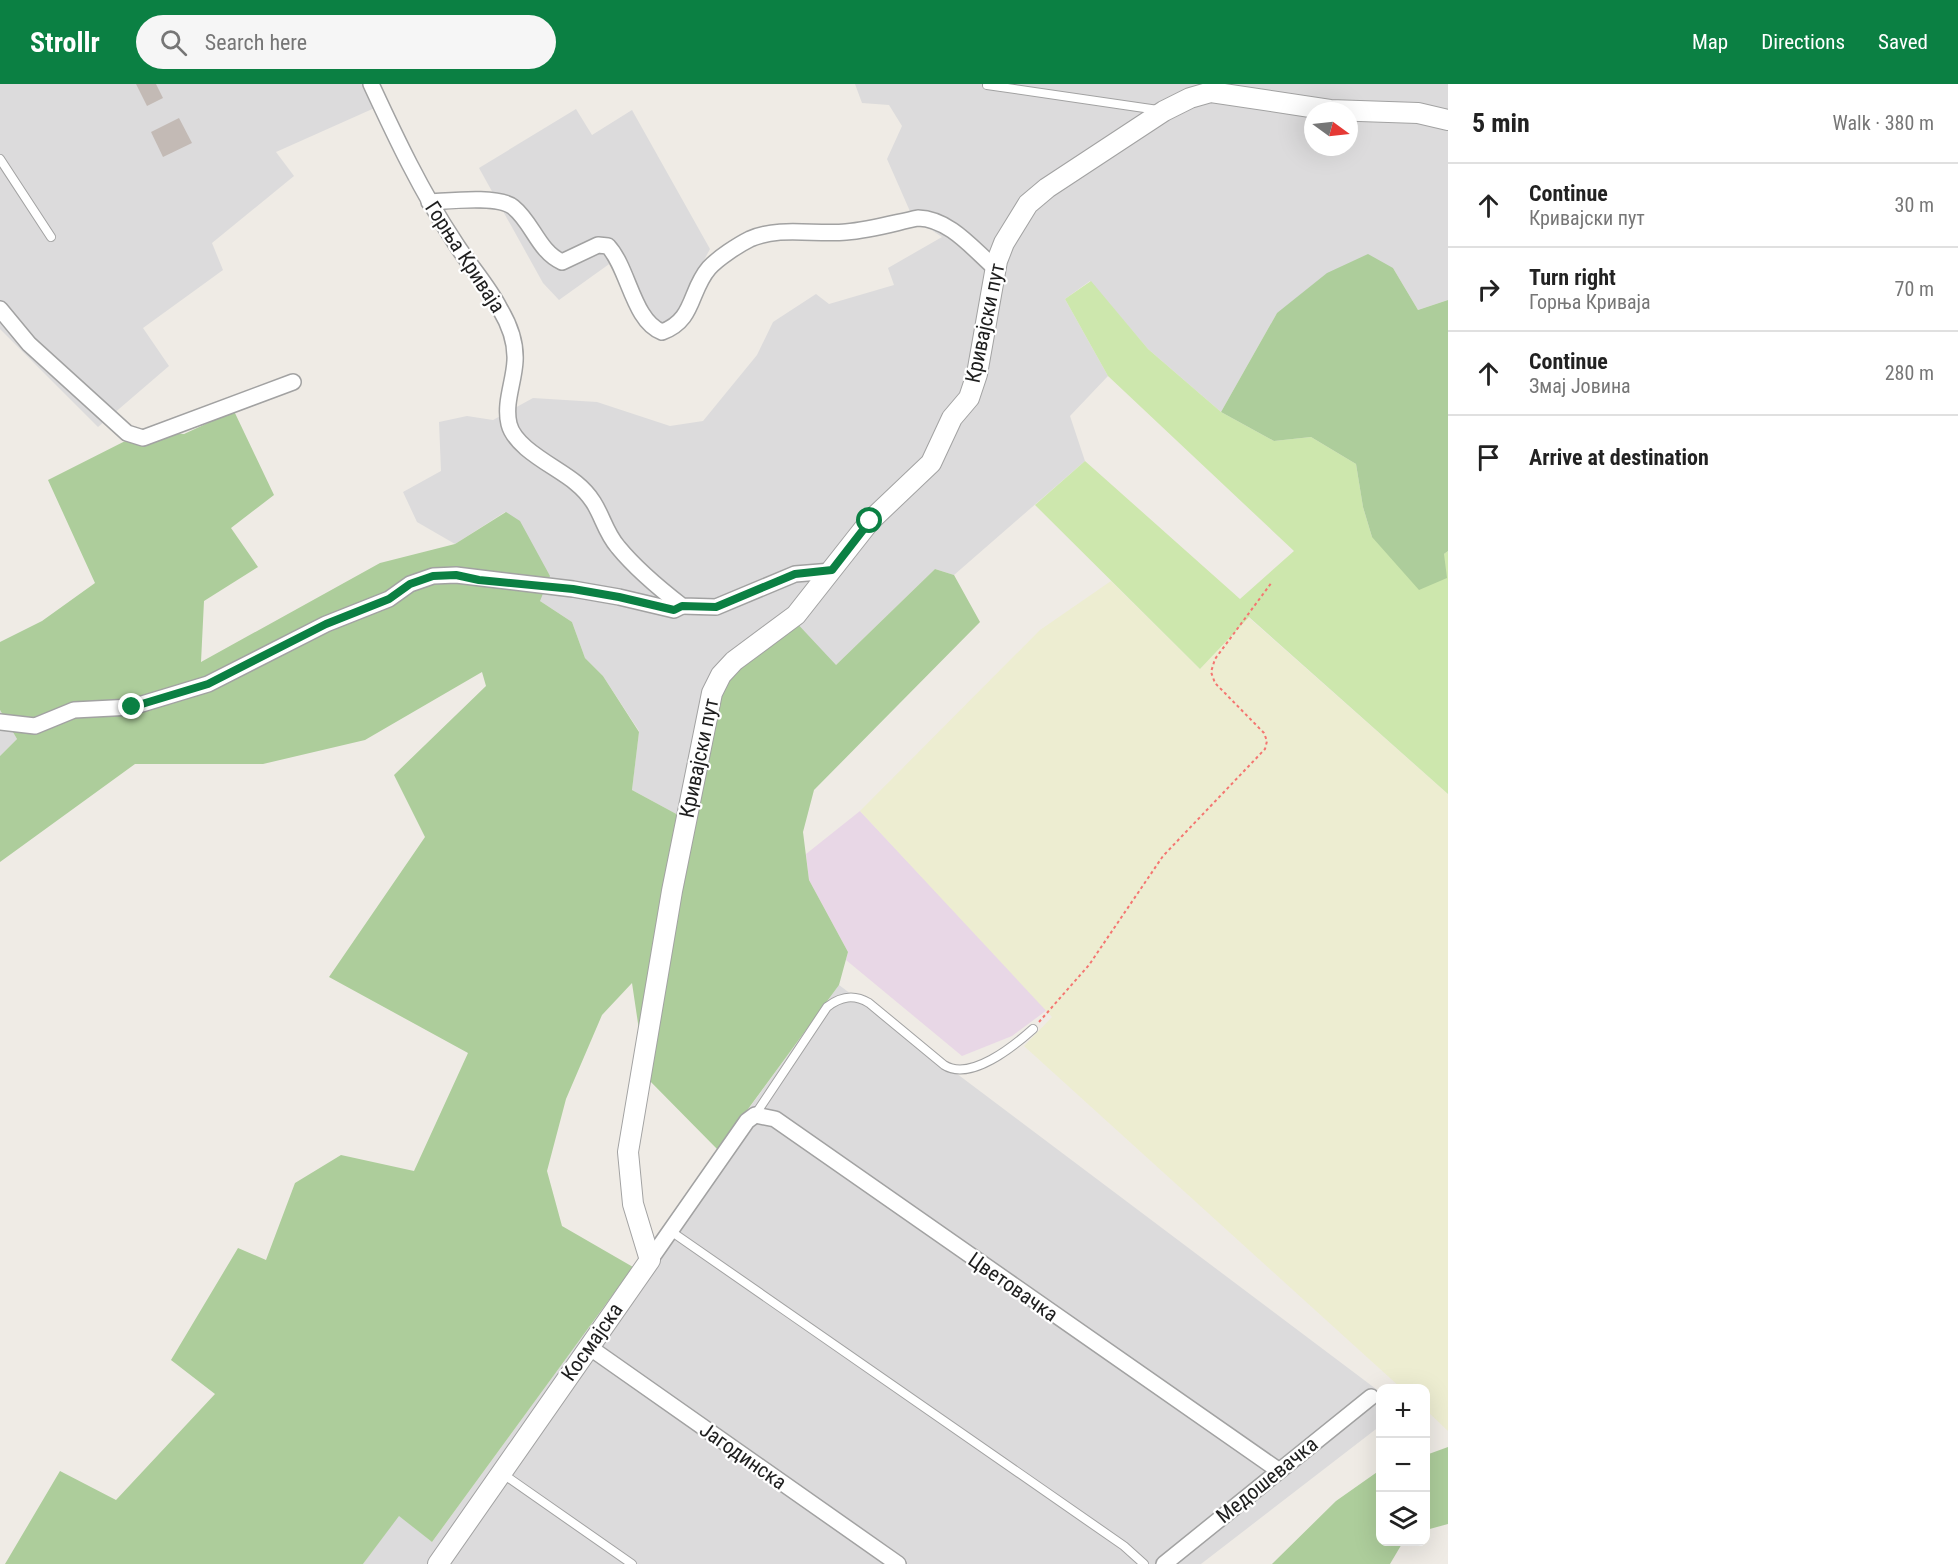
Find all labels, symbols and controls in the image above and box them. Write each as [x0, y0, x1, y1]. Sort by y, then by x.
search box [136, 15, 556, 69]
text: Strollr [30, 26, 100, 59]
icon: search [157, 26, 190, 59]
text: Search here [205, 30, 307, 55]
text: Map [1692, 30, 1728, 54]
text: Directions [1761, 30, 1845, 54]
text: Saved [1878, 30, 1928, 54]
north arrow [1304, 102, 1358, 156]
text: 5 min [1472, 108, 1530, 138]
text: Walk · 380 m [1833, 111, 1934, 135]
text: Continue [1529, 181, 1608, 206]
icon: ahead [1472, 189, 1505, 222]
text: 30 m [1895, 193, 1934, 217]
street label: Горња Криваја [420, 197, 510, 317]
text: Кривајски пут [1529, 206, 1645, 230]
street label: Кривајски пут [961, 261, 1009, 385]
text: Turn right [1529, 265, 1616, 290]
icon: right [1472, 273, 1505, 306]
text: 70 m [1895, 277, 1934, 301]
text: Горња Криваја [1529, 290, 1651, 314]
text: Continue [1529, 349, 1608, 374]
icon: ahead [1472, 357, 1505, 390]
text: 280 m [1885, 361, 1934, 385]
text: Змај Јовина [1529, 374, 1631, 398]
icon: arrive [1472, 441, 1505, 474]
text: Arrive at destination [1529, 445, 1709, 470]
route start [856, 507, 882, 533]
route end [118, 693, 144, 719]
street label: Кривајски пут [675, 696, 723, 820]
street label: Цветовачка [964, 1247, 1062, 1327]
street label: Космајска [556, 1298, 628, 1386]
map controls [1376, 1384, 1430, 1546]
button: + [1376, 1384, 1430, 1438]
street label: Јагодинска [695, 1417, 791, 1495]
street label: Медошевачка [1212, 1432, 1322, 1528]
button: − [1376, 1438, 1430, 1492]
button: layers [1376, 1492, 1430, 1546]

